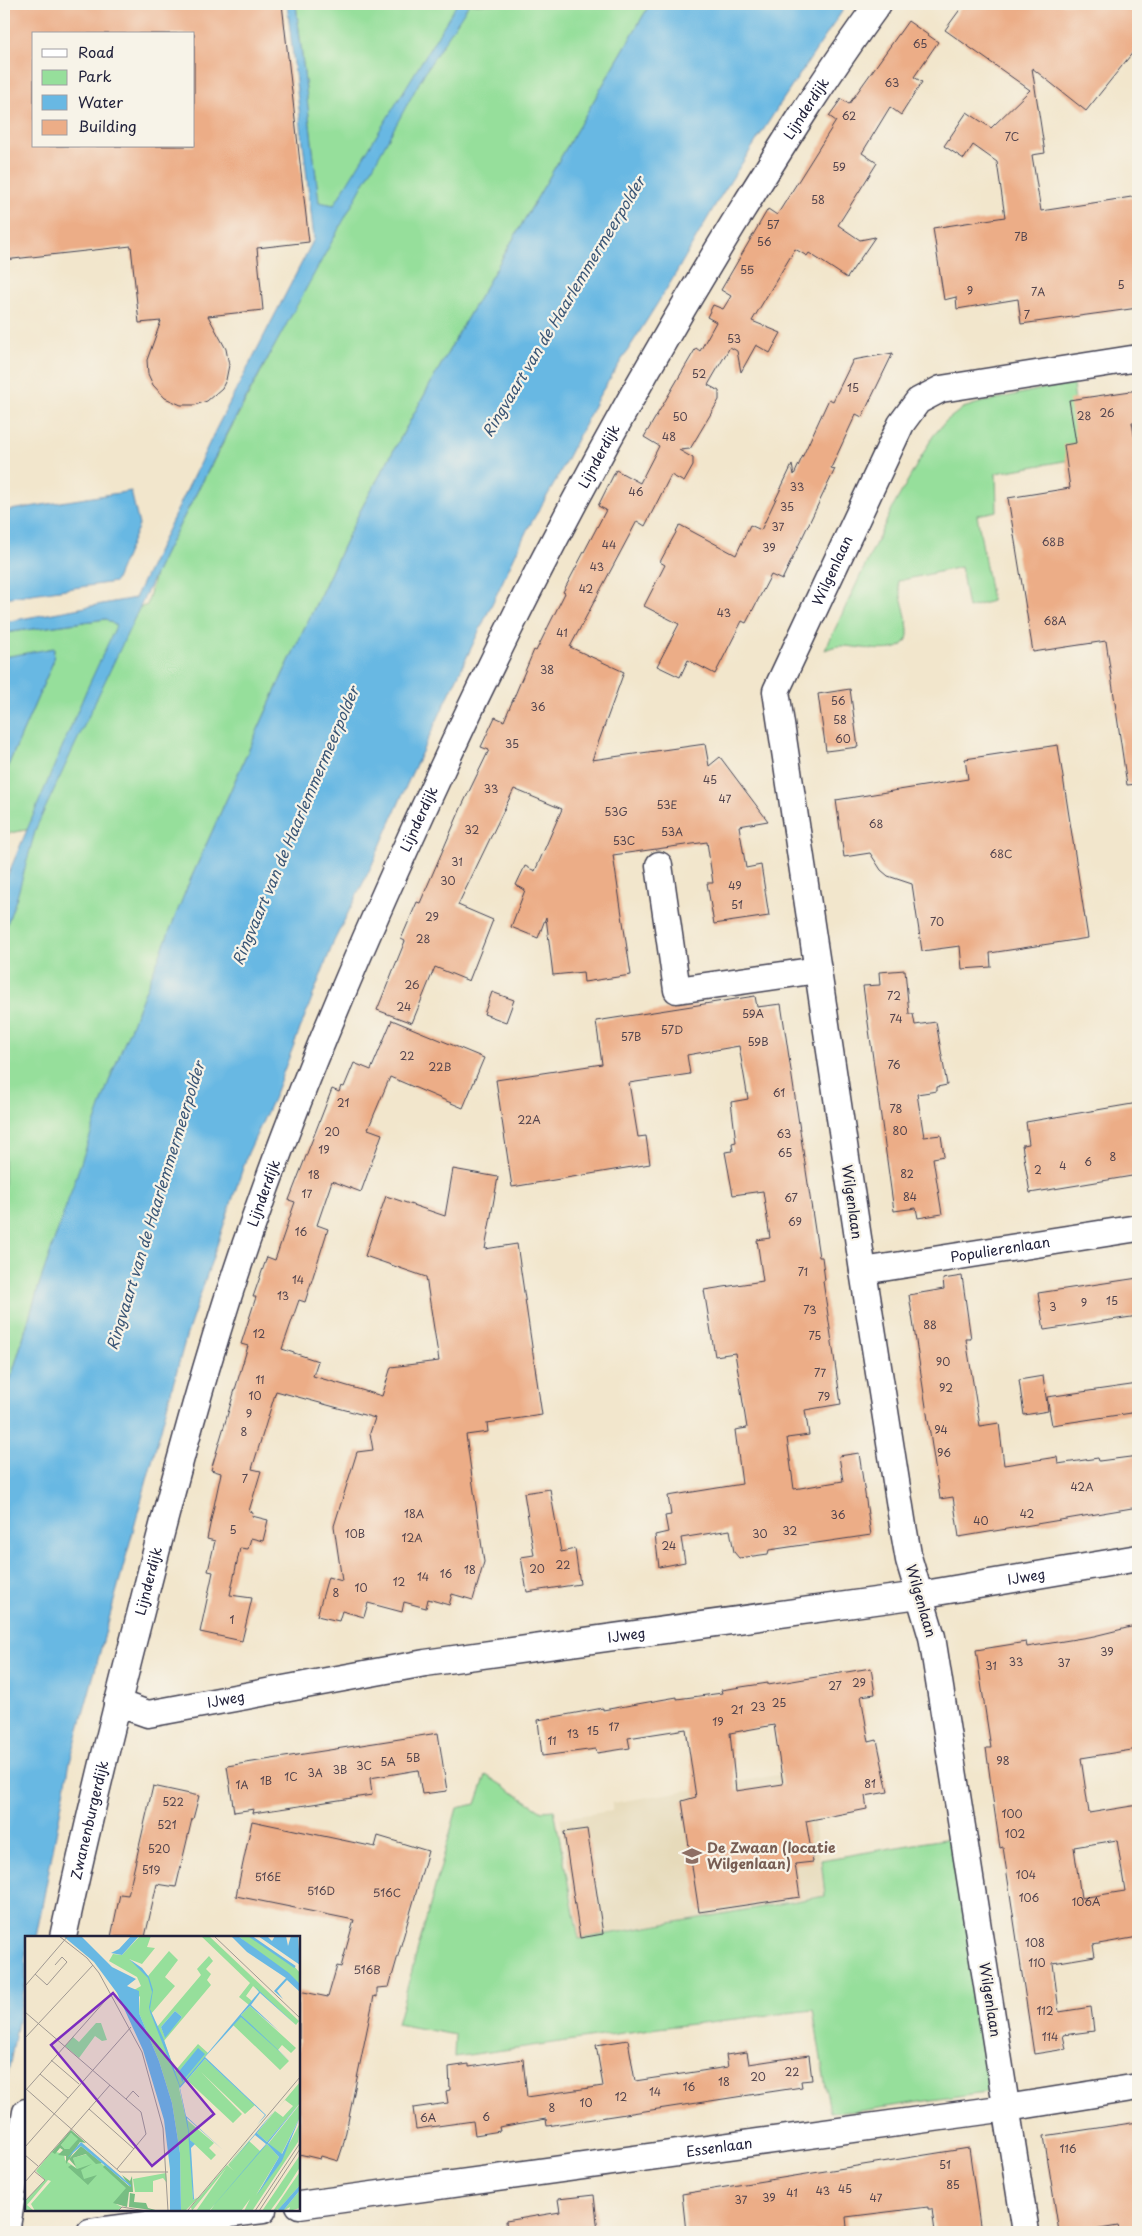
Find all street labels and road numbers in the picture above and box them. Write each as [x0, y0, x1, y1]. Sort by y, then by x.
street label: Lijnderdijk [778, 73, 834, 143]
street label: Lijnderdijk [573, 420, 625, 492]
street label: Wilgenlaan [806, 532, 857, 609]
street label: Lijnderdijk [394, 782, 443, 855]
street label: Lijnderdijk [242, 1156, 285, 1229]
street label: Wilgenlaan [837, 1163, 868, 1241]
street label: Populierenlaan [949, 1231, 1052, 1267]
street label: Lijnderdijk [129, 1544, 167, 1618]
street label: Wilgenlaan [901, 1562, 942, 1640]
street label: IJweg [1006, 1563, 1047, 1590]
street label: IJweg [606, 1622, 647, 1648]
street label: IJweg [205, 1685, 246, 1713]
street label: Zwanenburgerdijk [65, 1758, 113, 1882]
street label: Wilgenlaan [974, 1961, 1007, 2039]
street label: Essenlaan [685, 2132, 753, 2162]

